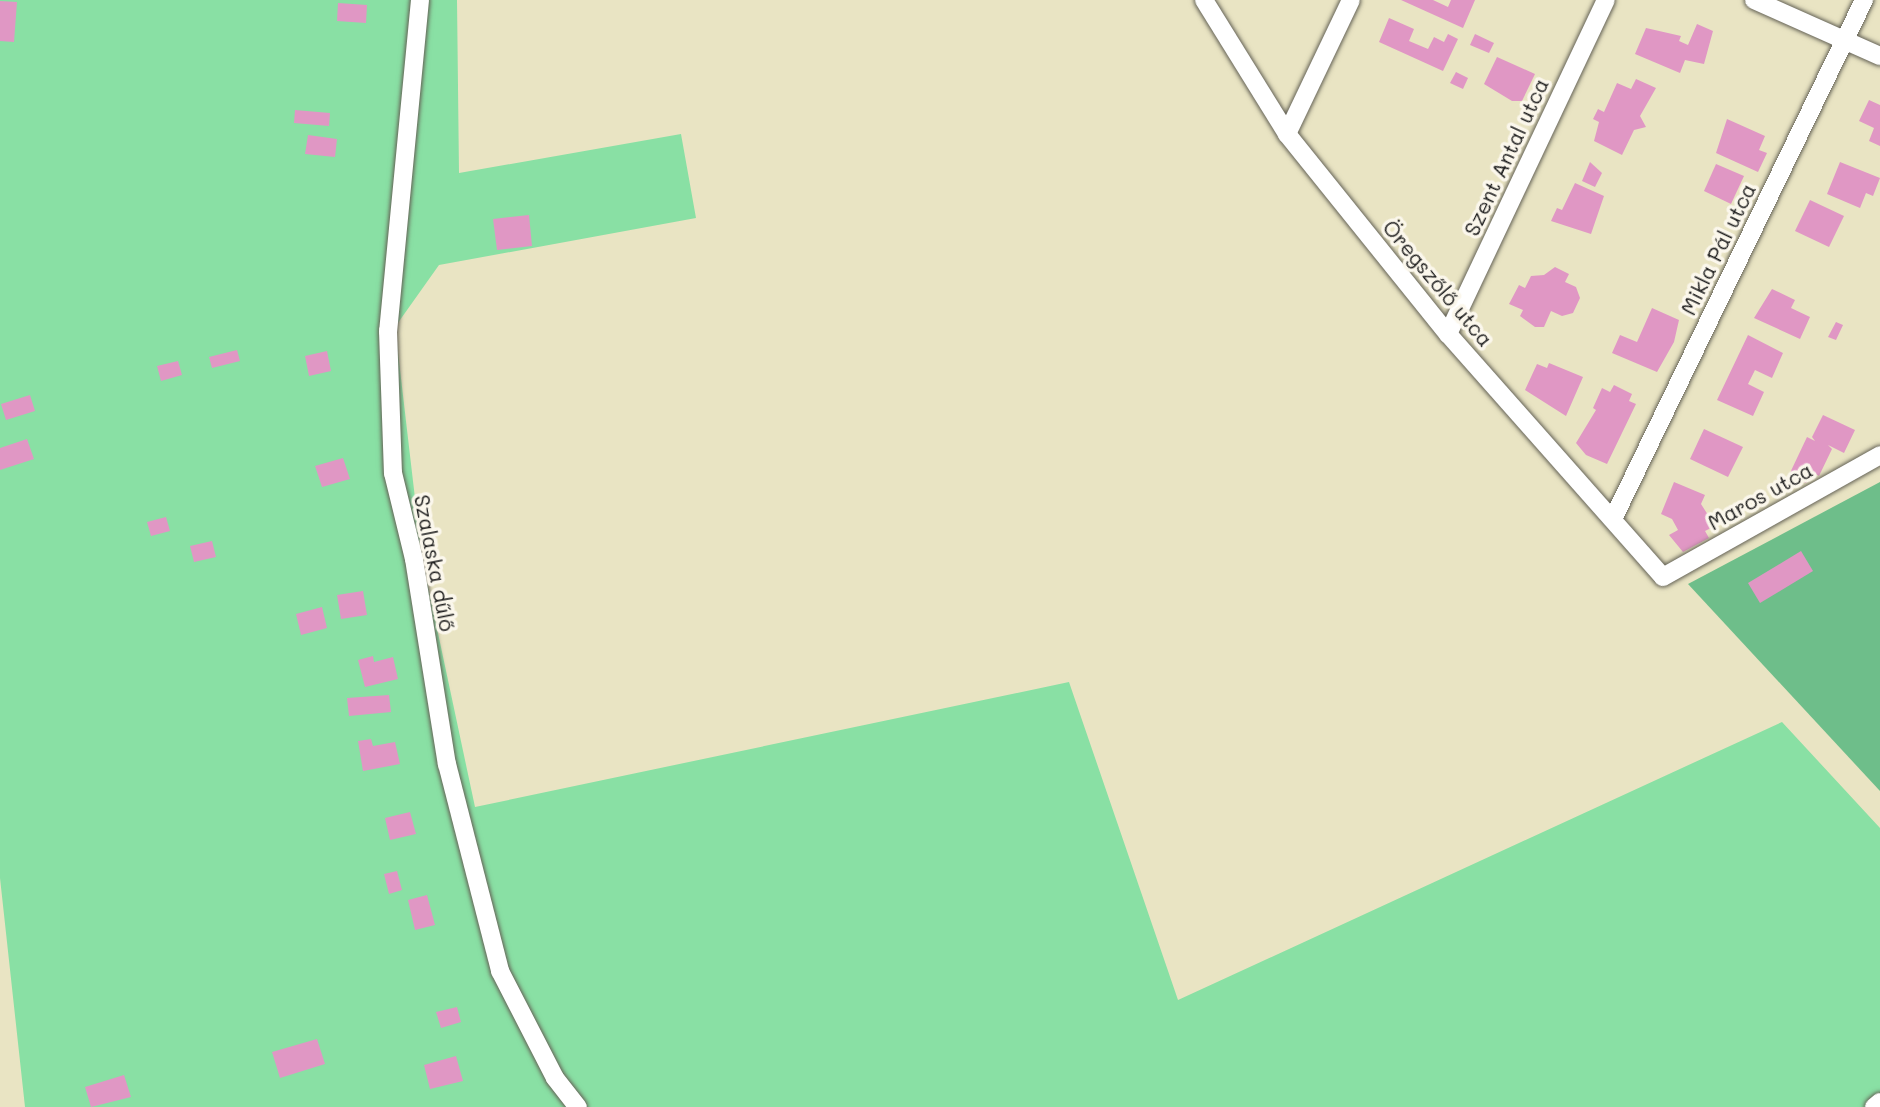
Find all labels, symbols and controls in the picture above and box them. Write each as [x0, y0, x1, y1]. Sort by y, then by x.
street label: Szent Antal utca [1459, 74, 1553, 240]
street label: Mikla Pál utca [1675, 179, 1761, 319]
street label: Öregszőlő utca [1378, 215, 1498, 351]
street label: Maros utca [1703, 457, 1817, 535]
street label: Szalaska dűlő [409, 493, 461, 633]

